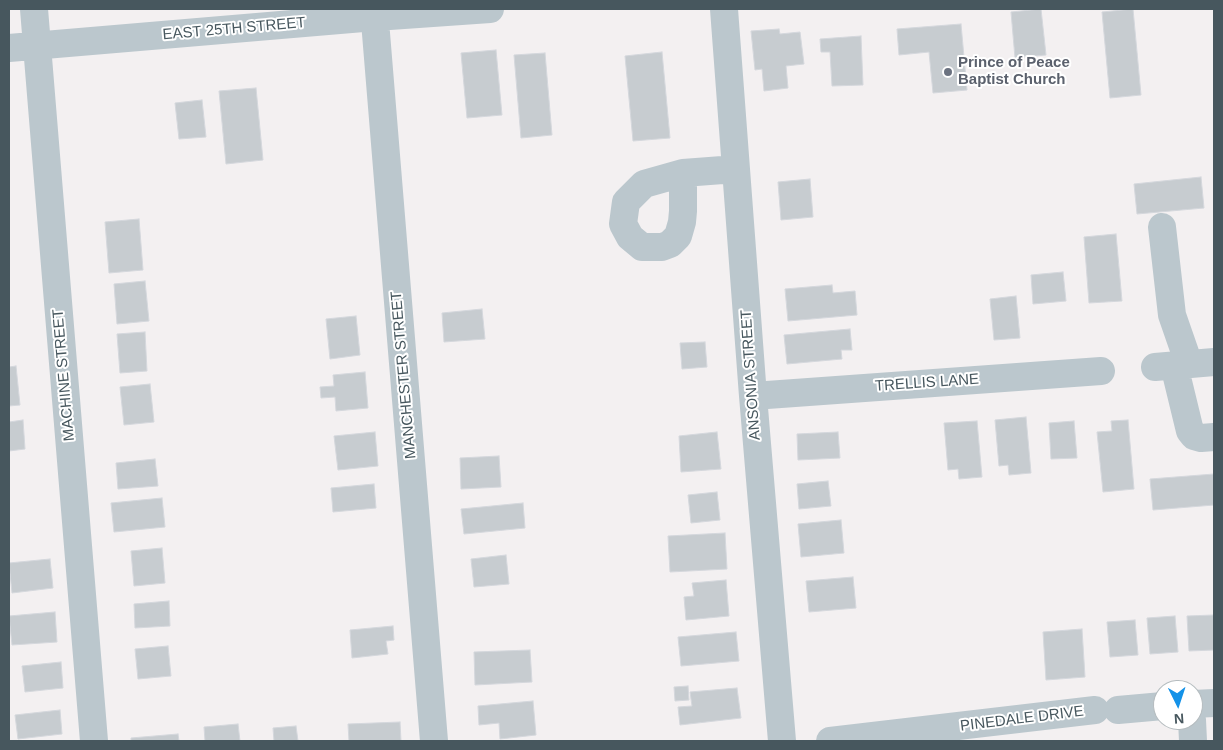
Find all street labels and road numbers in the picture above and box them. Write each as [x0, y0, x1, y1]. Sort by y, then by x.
street label: EAST 25TH STREET [162, 14, 306, 44]
street label: MANCHESTER STREET [388, 290, 420, 460]
street label: MACHINE STREET [49, 308, 79, 442]
street label: ANSONIA STREET [737, 309, 765, 441]
street label: TRELLIS LANE [874, 370, 980, 396]
street label: PINEDALE DRIVE [959, 702, 1085, 736]

